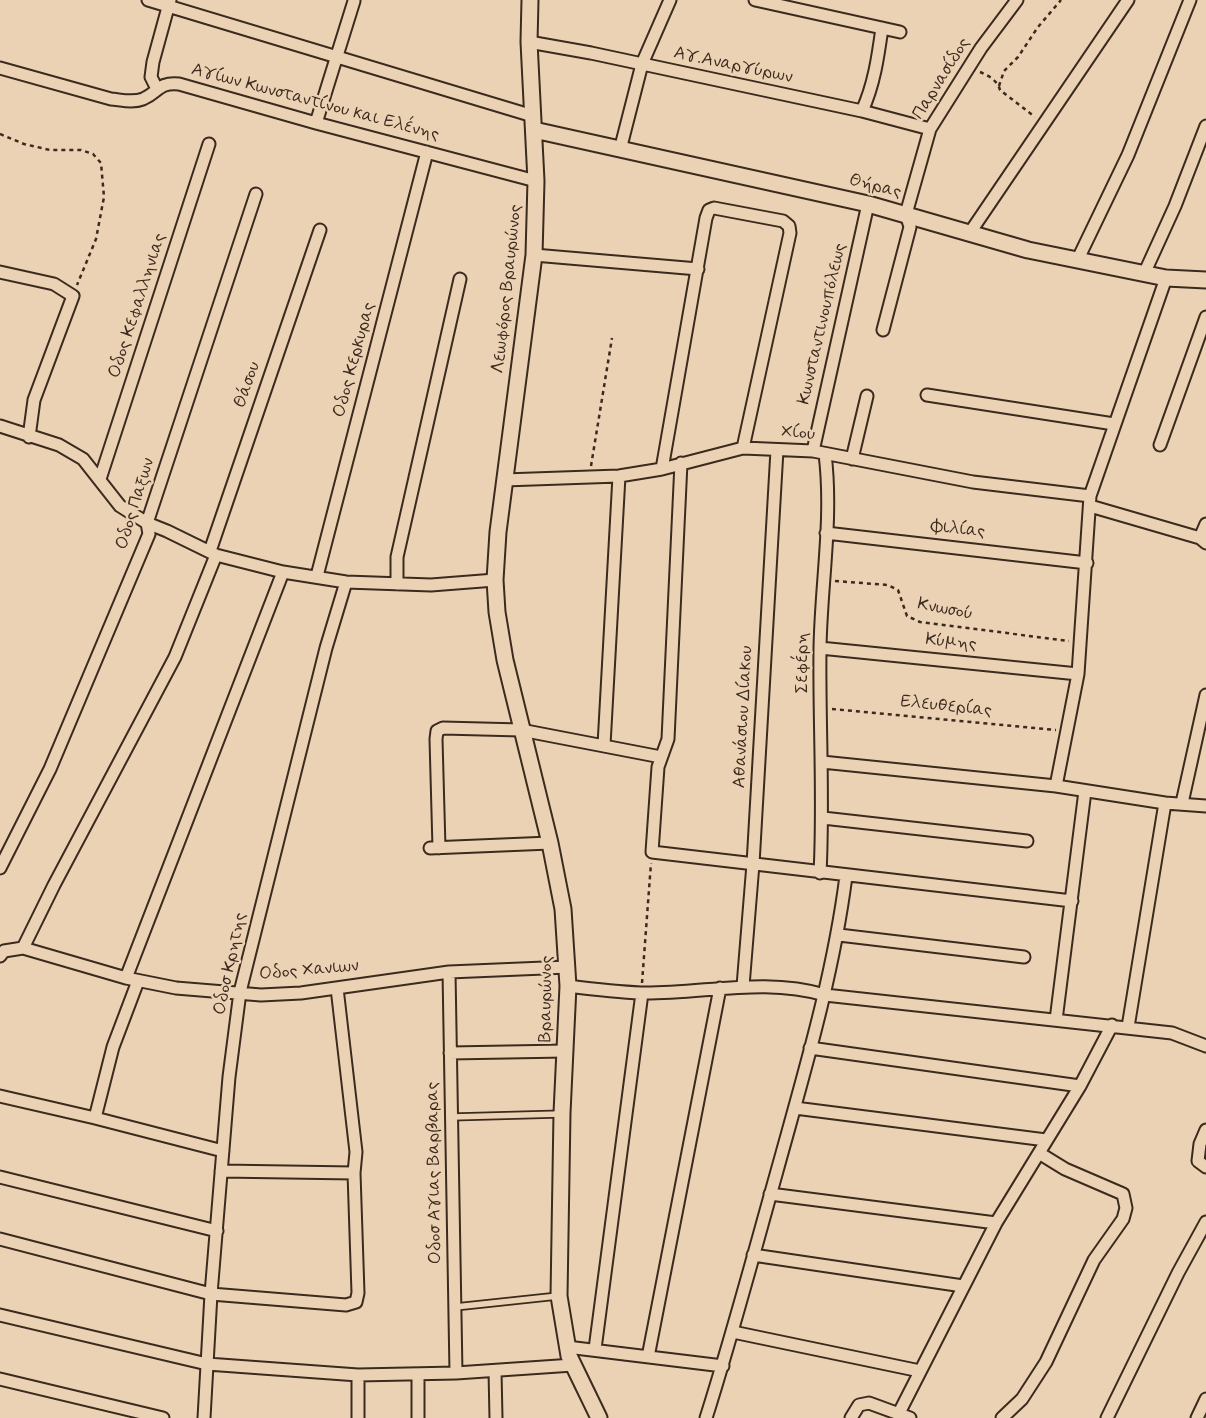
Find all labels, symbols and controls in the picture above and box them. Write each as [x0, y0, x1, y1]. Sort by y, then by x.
street label: Παρνασίδος [908, 34, 976, 124]
street label: Αγ.Αναργύρων [672, 43, 794, 89]
street label: Αγίων Κωνσταντίνου και Ελένης [189, 59, 441, 147]
street label: Θήρας [847, 170, 903, 204]
street label: Λεωφόρος Βραυρώνος [488, 203, 528, 375]
street label: Οδος Κεφαλληνιας [104, 231, 172, 381]
street label: Κωνσταντινουπόλεως [794, 241, 852, 407]
street label: Οδος Κερκυρας [329, 300, 381, 420]
street label: Θάσου [230, 359, 266, 411]
street label: Χίου [780, 422, 816, 446]
street label: Οδος Παξων [112, 455, 160, 553]
street label: Φιλίας [930, 516, 986, 544]
street label: Κνωσού [915, 594, 975, 626]
street label: Κύμης [924, 630, 978, 656]
street label: Σεφέρη [792, 633, 814, 693]
street label: Αθανάσιου Δίακου [729, 645, 759, 789]
street label: Ελευθερίας [899, 691, 993, 723]
street label: Οδοσ Κρητης [210, 911, 252, 1017]
street label: Βραυρώνος [535, 955, 559, 1043]
street label: Οδος Χανιων [258, 956, 360, 986]
street label: Οδοσ Αγιας Βαρβαρας [423, 1082, 447, 1264]

